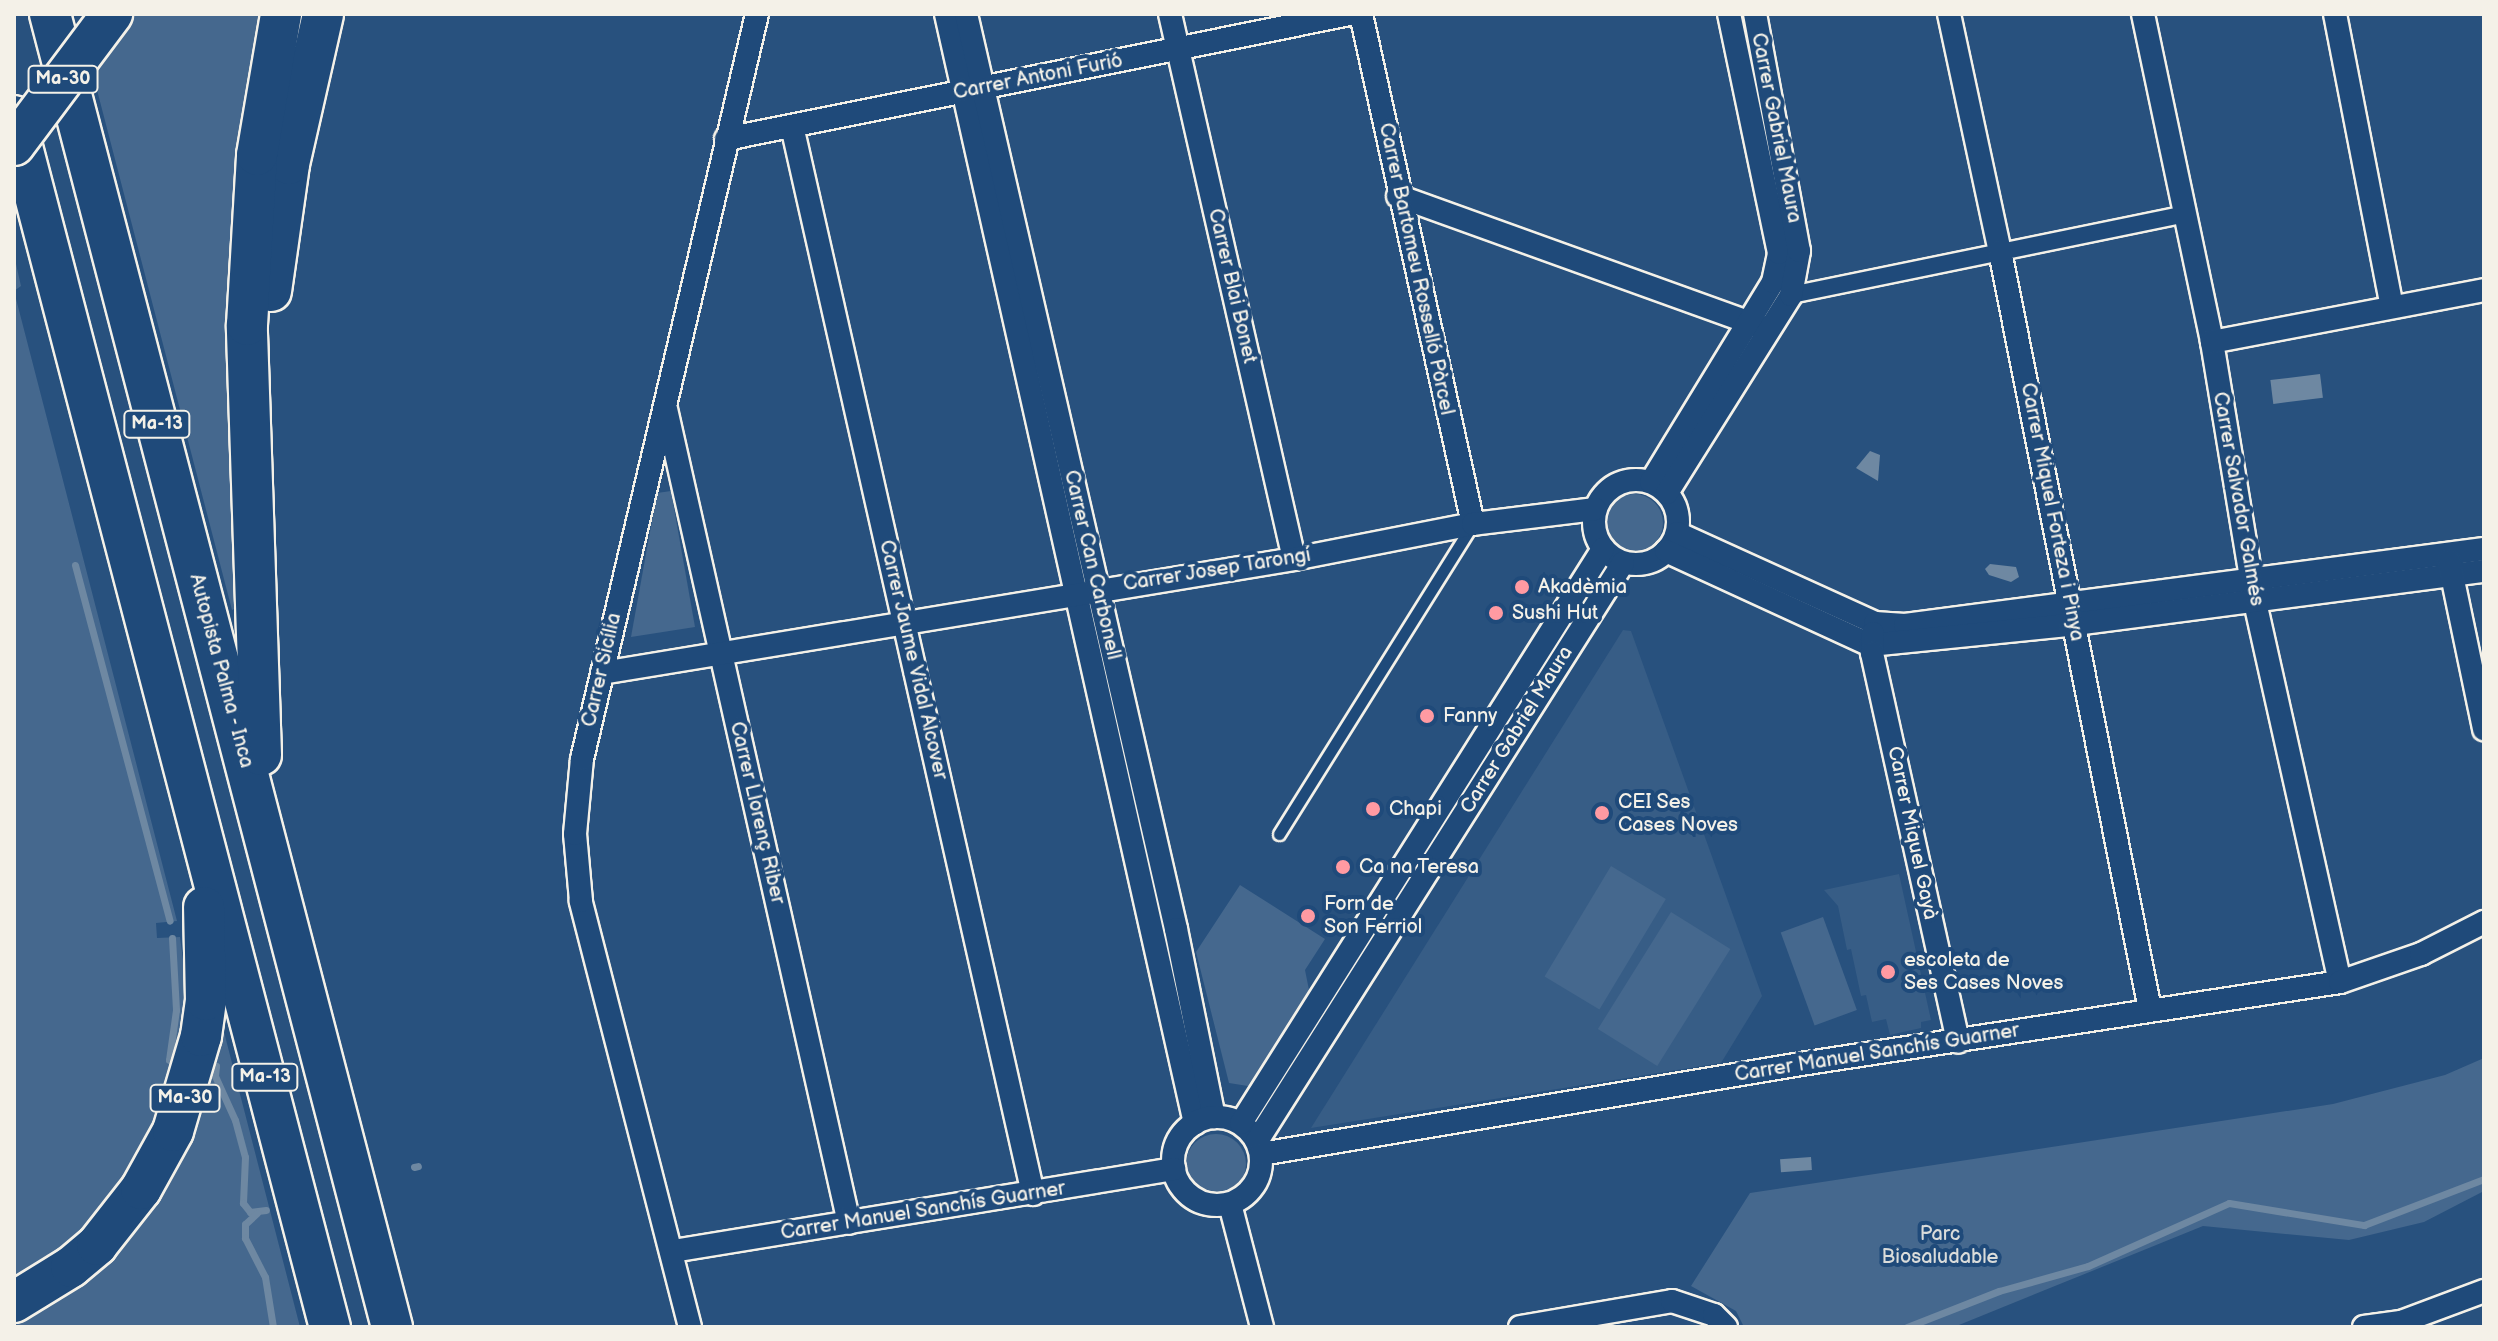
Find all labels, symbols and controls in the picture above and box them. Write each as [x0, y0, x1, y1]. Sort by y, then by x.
street label: Carrer Gabriel Maura [1746, 31, 1806, 225]
street label: Carrer Antoni Furió [951, 49, 1125, 105]
road number: Ma-30 [27, 65, 99, 93]
street label: Carrer Bartomeu Rosselló Pòrcel [1373, 121, 1459, 417]
street label: Carrer Blai Bonet [1203, 206, 1261, 366]
street label: Carrer Miquel Forteza i Pinya [2015, 381, 2089, 643]
street label: Carrer Salvador Galmés [2207, 390, 2269, 608]
road number: Ma-13 [123, 410, 191, 438]
street label: Carrer Can Carbonell [1059, 468, 1125, 662]
street label: Carrer Jaume Vidal Alcover [874, 537, 952, 783]
street label: Carrer Josep Tarongí [1121, 543, 1313, 597]
street label: Autopista Palma - Inca [183, 571, 259, 771]
place label: Akadèmia [1538, 575, 1627, 599]
marker: Akadèmia [1513, 578, 1531, 596]
place label: Sushi Hut [1512, 601, 1598, 625]
marker: Sushi Hut [1487, 604, 1505, 622]
street label: Carrer Sicília [577, 610, 627, 730]
street label: Carrer Gabriel Maura [1456, 642, 1578, 818]
place label: Fanny [1443, 704, 1497, 728]
marker: Fanny [1418, 707, 1436, 725]
street label: Carrer Llorenç Riber [724, 719, 790, 907]
street label: Carrer Miquel Gayà [1882, 744, 1942, 922]
place label: CEI Ses Cases Noves [1618, 790, 1738, 837]
place label: Chapi [1389, 797, 1442, 821]
marker: Chapi [1364, 800, 1382, 818]
marker: CEI Ses Cases Noves [1593, 804, 1611, 822]
place label: Ca na Teresa [1359, 855, 1480, 879]
marker: Ca na Teresa [1334, 858, 1352, 876]
place label: Forn de Son Ferriol [1324, 892, 1422, 939]
marker: Forn de Son Ferriol [1299, 907, 1317, 925]
place label: escoleta de Ses Cases Noves [1904, 948, 2063, 995]
marker: escoleta de Ses Cases Noves [1879, 963, 1897, 981]
street label: Carrer Manuel Sanchís Guarner [1733, 1019, 2021, 1087]
road number: Ma-13 [231, 1063, 299, 1091]
road number: Ma-30 [149, 1084, 221, 1112]
street label: Carrer Manuel Sanchís Guarner [779, 1177, 1067, 1245]
park label: Parc Biosaludable [1882, 1223, 1998, 1270]

